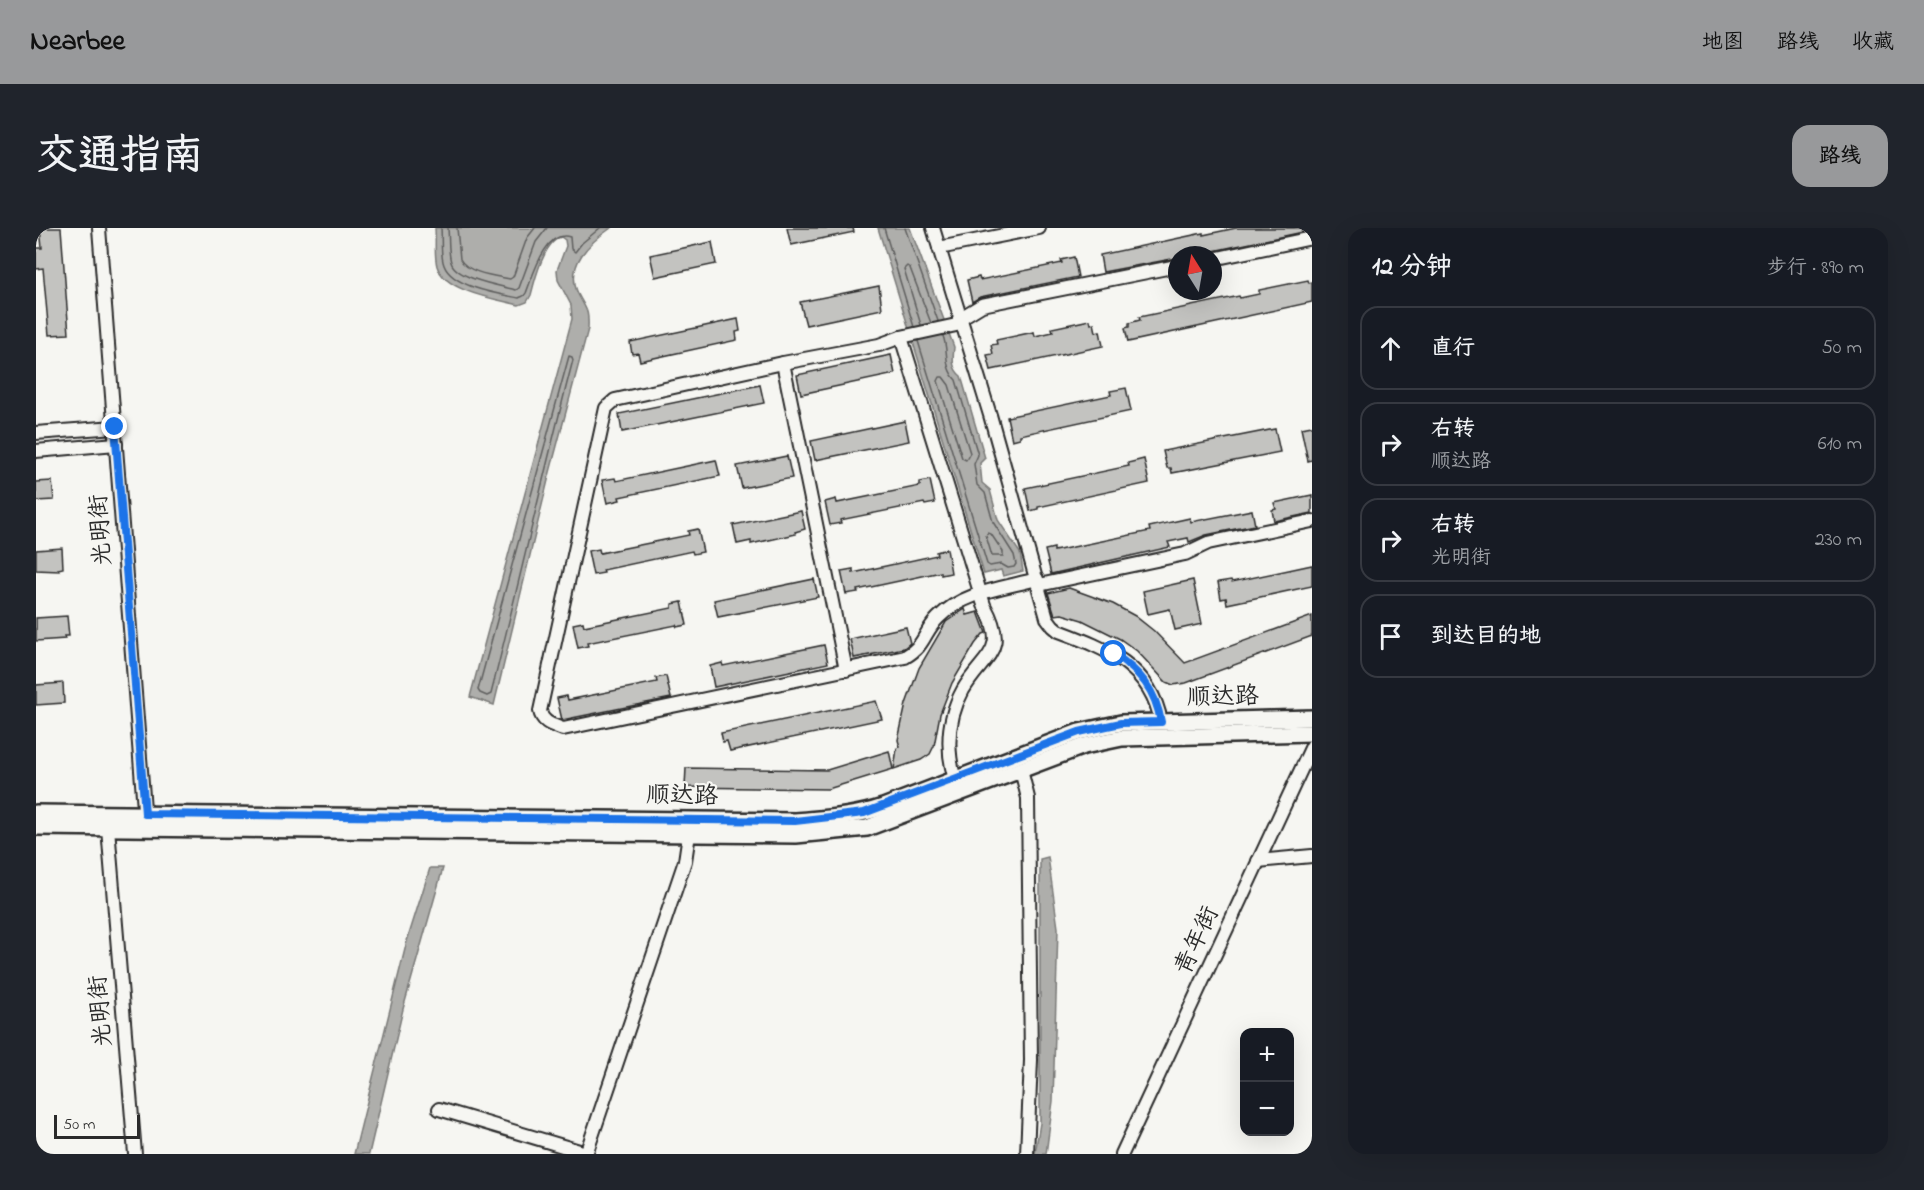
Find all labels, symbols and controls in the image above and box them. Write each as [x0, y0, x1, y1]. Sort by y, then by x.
text: Nearbee [30, 22, 125, 63]
text: 地图 [1702, 28, 1744, 58]
text: 路线 [1777, 28, 1819, 58]
text: 收藏 [1852, 28, 1894, 58]
button: 路线 [1792, 125, 1888, 187]
text: 交通指南 [36, 127, 204, 188]
north arrow [1168, 246, 1222, 300]
text: 12 分钟 [1372, 249, 1452, 287]
text: 步行 · 890 m [1767, 254, 1864, 283]
icon: ahead [1374, 332, 1407, 365]
text: 直行 [1431, 333, 1475, 365]
text: 50 m [1821, 334, 1862, 363]
route end [101, 413, 127, 439]
text: 右转 [1431, 414, 1475, 446]
icon: right [1374, 428, 1407, 461]
text: 610 m [1818, 430, 1862, 459]
text: 顺达路 [1431, 448, 1491, 477]
street label: 光明街 [82, 493, 122, 567]
text: 右转 [1431, 510, 1475, 542]
icon: right [1374, 524, 1407, 557]
text: 230 m [1815, 526, 1862, 555]
text: 光明街 [1431, 544, 1491, 573]
icon: arrive [1374, 620, 1407, 653]
text: 到达目的地 [1431, 621, 1541, 653]
route start [1100, 640, 1126, 666]
street label: 顺达路 [1187, 680, 1259, 716]
street label: 顺达路 [646, 779, 718, 815]
street label: 青年街 [1167, 901, 1229, 981]
street label: 光明街 [81, 974, 123, 1048]
map controls [1240, 1028, 1294, 1136]
button: + [1240, 1028, 1294, 1082]
button: − [1240, 1082, 1294, 1136]
scale bar [54, 1112, 140, 1140]
text: 50 m [63, 1113, 95, 1137]

